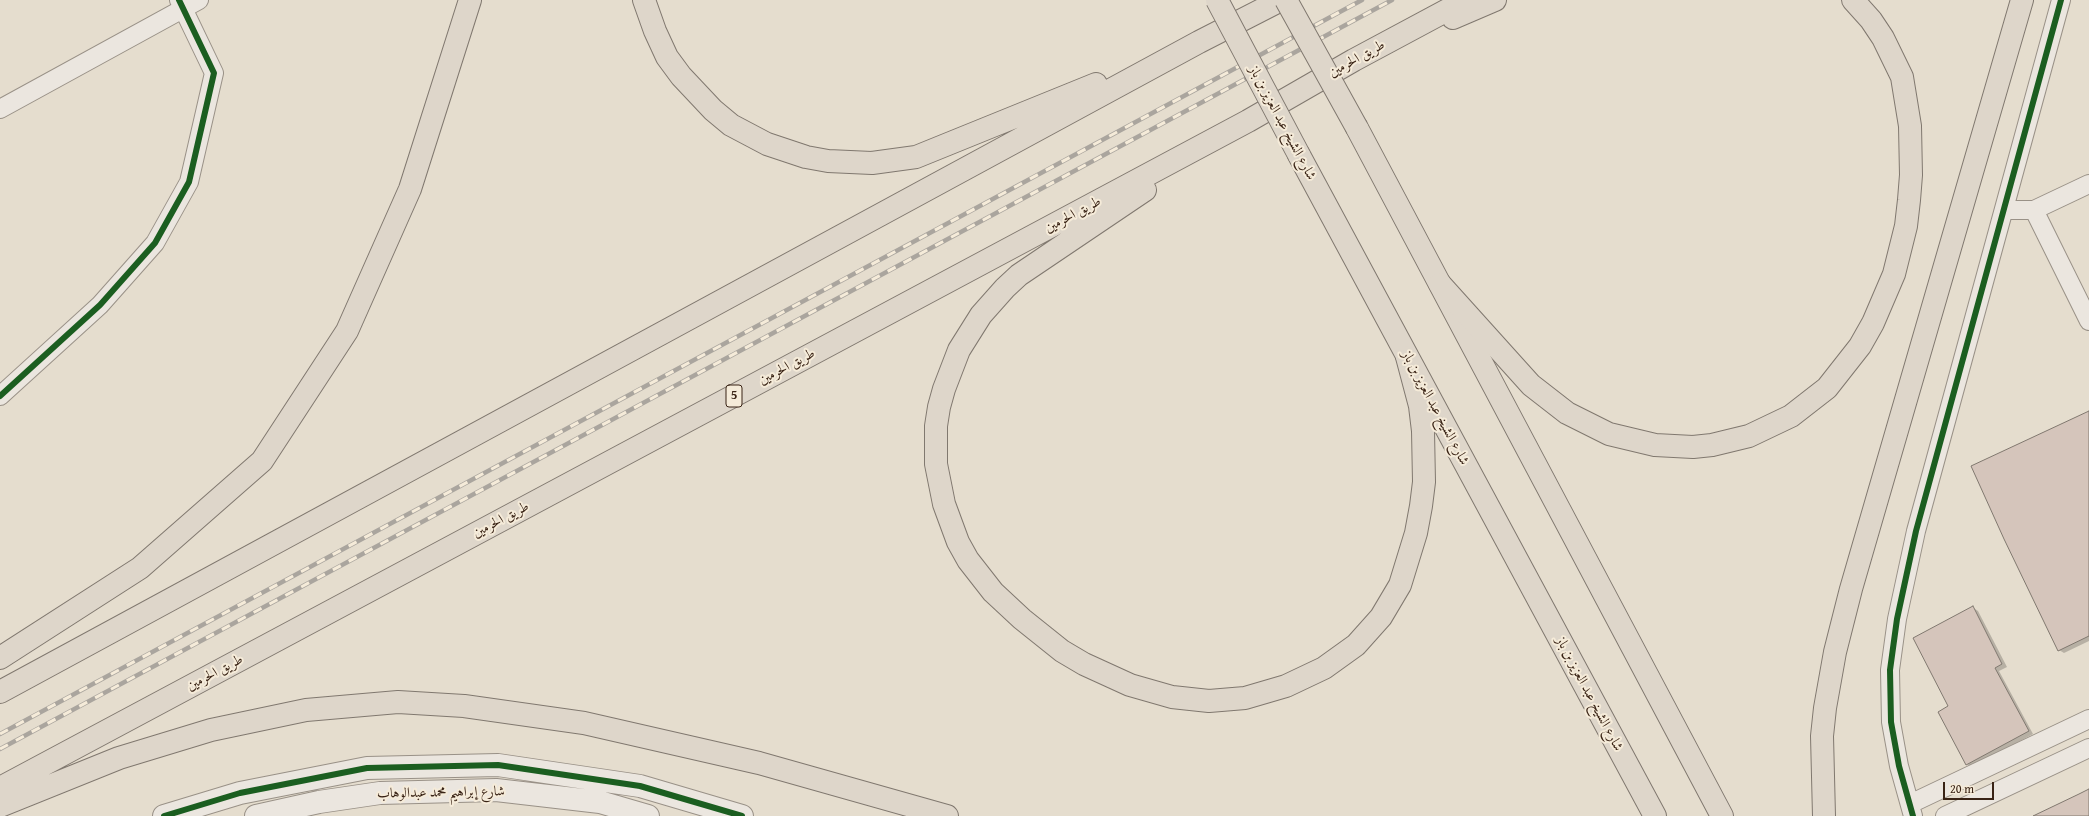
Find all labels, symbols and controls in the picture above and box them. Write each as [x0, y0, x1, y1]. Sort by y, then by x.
street label: طريق الحرمين [1326, 37, 1388, 81]
street label: شارع الشيخ عبد العزيز بن باز [1245, 63, 1319, 183]
street label: طريق الحرمين [1042, 193, 1104, 237]
street label: طريق الحرمين [756, 345, 818, 389]
street label: شارع الشيخ عبد العزيز بن باز [1398, 348, 1472, 468]
road number: 5 [726, 385, 742, 407]
street label: طريق الحرمين [470, 498, 532, 542]
street label: شارع الشيخ عبد العزيز بن باز [1552, 634, 1626, 754]
street label: طريق الحرمين [184, 651, 246, 695]
scale bar [1945, 774, 1996, 800]
text: 20 m [1950, 780, 1974, 797]
street label: شارع إبراهيم محمد عبدالوهاب [377, 783, 505, 803]

